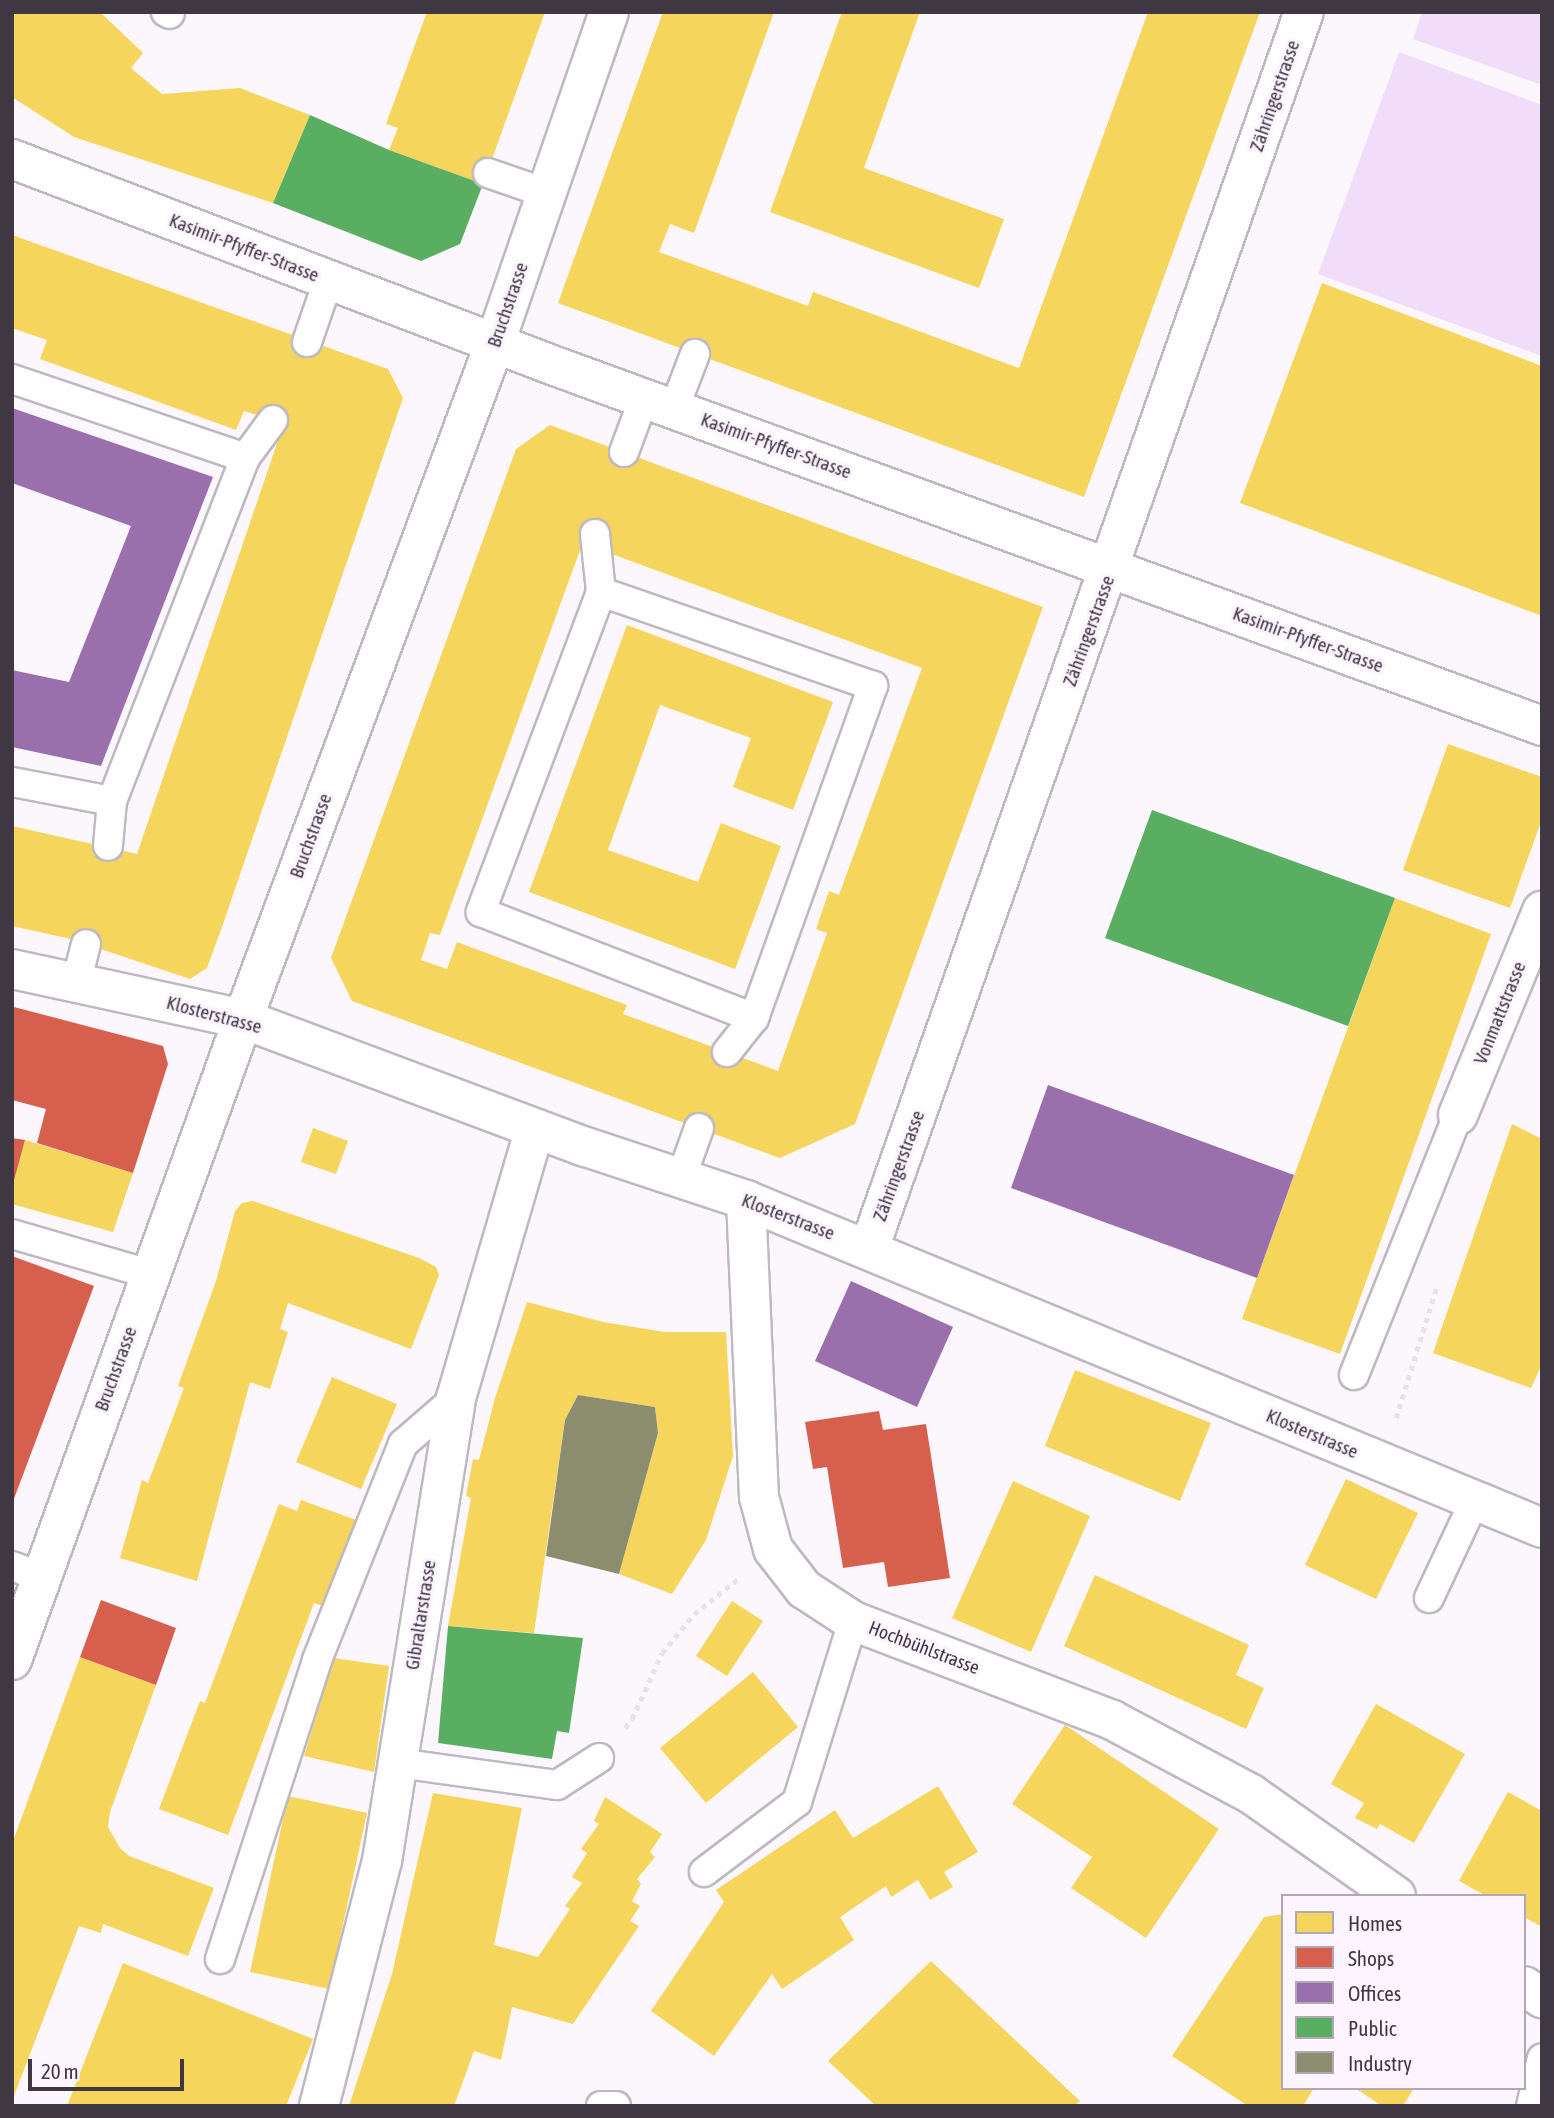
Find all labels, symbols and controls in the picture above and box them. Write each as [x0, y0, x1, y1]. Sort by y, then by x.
street label: Zähringerstrasse [1245, 37, 1305, 155]
street label: Kasimir-Pfyffer-Strasse [166, 209, 322, 287]
street label: Bruchstrasse [483, 260, 533, 350]
street label: Kasimir-Pfyffer-Strasse [698, 408, 854, 484]
street label: Zähringerstrasse [1058, 573, 1120, 689]
street label: Kasimir-Pfyffer-Strasse [1230, 602, 1386, 678]
street label: Bruchstrasse [285, 791, 337, 881]
street label: Vonmattstrasse [1469, 958, 1531, 1068]
street label: Klosterstrasse [164, 991, 264, 1039]
street label: Zähringerstrasse [868, 1108, 930, 1224]
street label: Klosterstrasse [738, 1189, 838, 1245]
street label: Bruchstrasse [90, 1324, 142, 1414]
street label: Klosterstrasse [1263, 1404, 1361, 1464]
street label: Gibraltarstrasse [401, 1559, 441, 1671]
street label: Hochbühlstrasse [865, 1616, 983, 1680]
legend [1281, 1894, 1526, 2090]
text: Homes [1348, 1911, 1402, 1935]
text: Shops [1348, 1946, 1394, 1970]
text: Offices [1348, 1981, 1401, 2005]
text: Public [1348, 2016, 1397, 2040]
scale bar [32, 2044, 187, 2088]
text: Industry [1348, 2051, 1412, 2075]
text: 20 m [41, 2059, 79, 2083]

